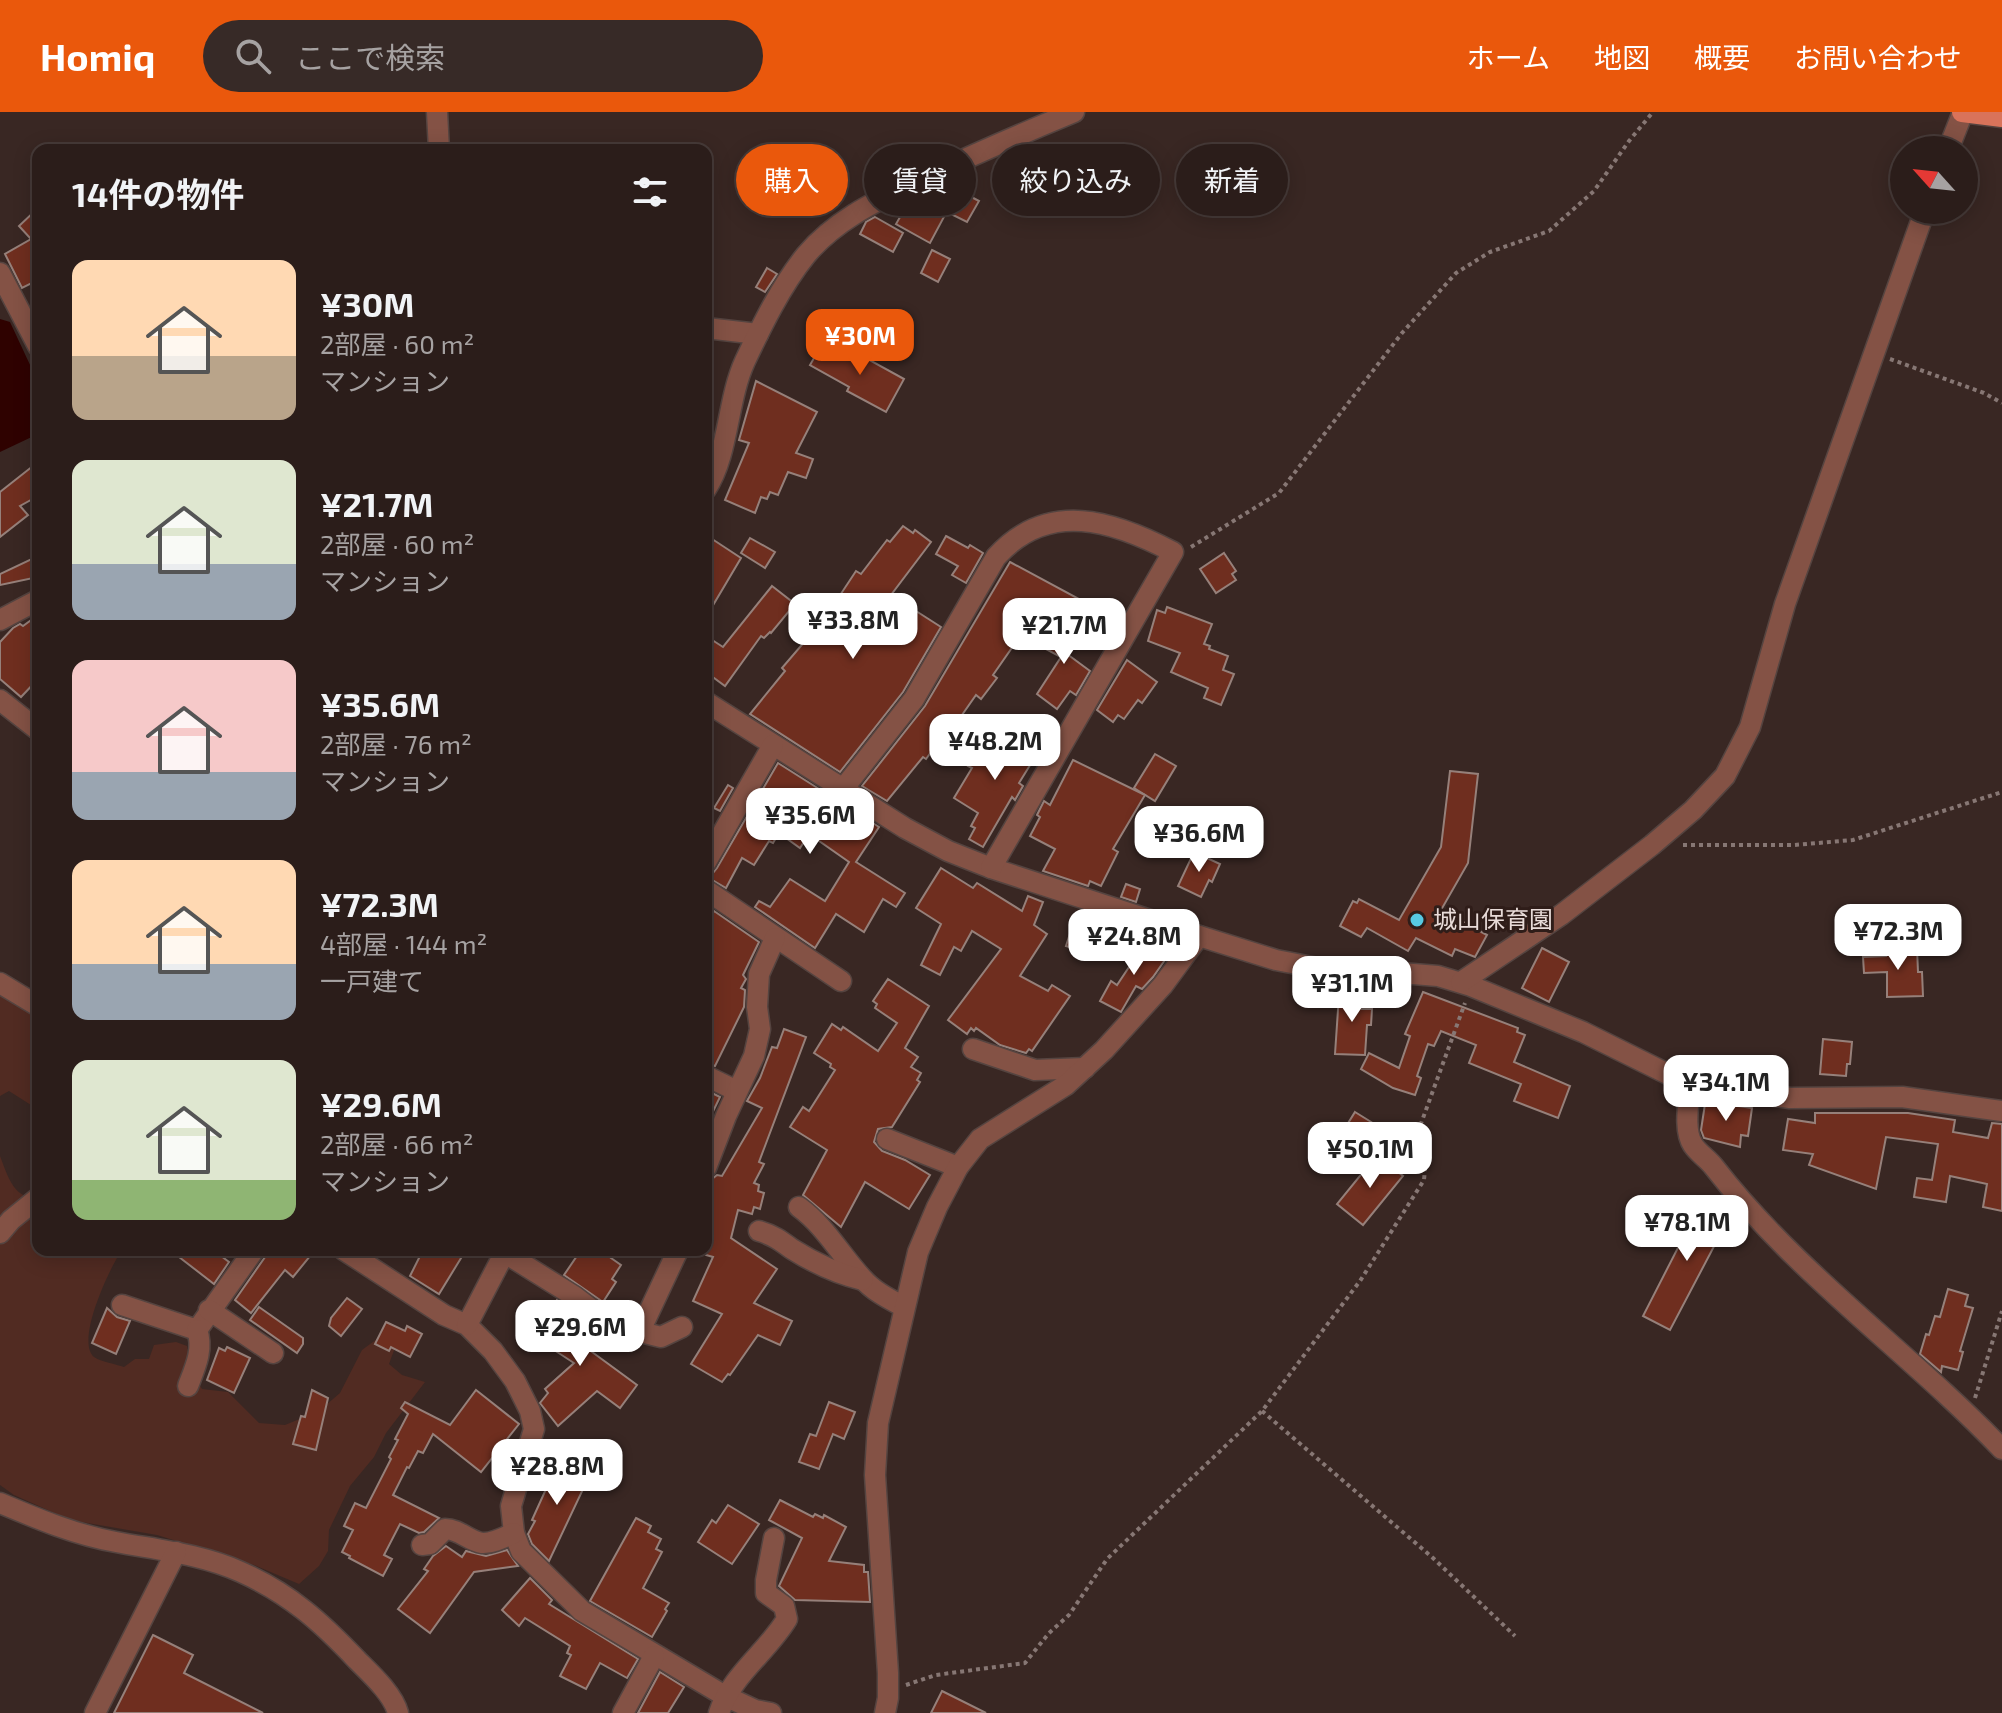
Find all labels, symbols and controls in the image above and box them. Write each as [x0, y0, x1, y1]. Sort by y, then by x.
search box [203, 20, 763, 92]
text: Homiq [40, 33, 155, 79]
icon: search [231, 34, 275, 78]
text: ここで検索 [295, 39, 445, 75]
text: ホーム [1467, 40, 1550, 74]
text: 地図 [1594, 40, 1650, 74]
text: 概要 [1694, 40, 1750, 74]
text: お問い合わせ [1794, 40, 1962, 74]
north arrow [1890, 136, 1978, 224]
map controls [1890, 136, 1978, 224]
chip: 購入 [736, 144, 848, 216]
chip: 賃貸 [864, 144, 976, 216]
chip: 絞り込み [992, 144, 1160, 216]
chip: 新着 [1176, 144, 1288, 216]
icon: filters [628, 170, 672, 214]
text: 14件の物件 [72, 173, 244, 214]
text: ¥30M [320, 283, 414, 324]
icon: home [136, 292, 232, 388]
pin: ¥30M [813, 309, 907, 377]
text: ¥30M [824, 319, 896, 350]
text: 2部屋 · 60 m² [320, 328, 474, 359]
text: マンション [320, 365, 450, 396]
text: ¥21.7M [320, 483, 433, 524]
icon: home [136, 492, 232, 588]
text: 2部屋 · 60 m² [320, 528, 474, 559]
text: マンション [320, 565, 450, 596]
pin: ¥33.8M [788, 593, 918, 661]
pin: ¥21.7M [999, 598, 1129, 666]
text: ¥33.8M [806, 603, 900, 634]
text: ¥21.7M [1021, 608, 1107, 639]
text: ¥35.6M [320, 683, 440, 724]
icon: home [136, 692, 232, 788]
pin: ¥48.2M [930, 714, 1060, 782]
text: ¥48.2M [947, 724, 1043, 755]
text: 2部屋 · 76 m² [320, 728, 472, 759]
text: マンション [320, 765, 450, 796]
pin: ¥35.6M [745, 788, 875, 856]
text: ¥35.6M [764, 798, 856, 829]
pin: ¥36.6M [1134, 806, 1264, 874]
text: ¥36.6M [1153, 816, 1245, 847]
text: ¥72.3M [320, 883, 439, 924]
icon: home [136, 892, 232, 988]
place label: 城山保育園 [1433, 904, 1553, 933]
pin: ¥72.3M [1833, 904, 1963, 972]
pin: ¥24.8M [1069, 909, 1199, 977]
marker: 城山保育園 [1408, 911, 1426, 929]
text: ¥72.3M [1853, 914, 1943, 945]
text: ¥24.8M [1086, 919, 1182, 950]
text: 4部屋 · 144 m² [320, 928, 487, 959]
pin: ¥31.1M [1287, 956, 1417, 1024]
text: 一戸建て [320, 965, 424, 996]
text: ¥31.1M [1310, 966, 1394, 997]
pin: ¥34.1M [1661, 1055, 1791, 1123]
text: ¥34.1M [1682, 1065, 1770, 1096]
text: ¥29.6M [320, 1083, 442, 1124]
icon: home [136, 1092, 232, 1188]
pin: ¥50.1M [1305, 1122, 1435, 1190]
text: 2部屋 · 66 m² [320, 1128, 473, 1159]
text: ¥50.1M [1326, 1132, 1414, 1163]
text: マンション [320, 1165, 450, 1196]
pin: ¥78.1M [1622, 1195, 1752, 1263]
text: ¥78.1M [1643, 1205, 1731, 1236]
pin: ¥29.6M [515, 1300, 645, 1368]
text: ¥29.6M [533, 1310, 627, 1341]
pin: ¥28.8M [492, 1439, 622, 1507]
text: ¥28.8M [510, 1449, 604, 1480]

